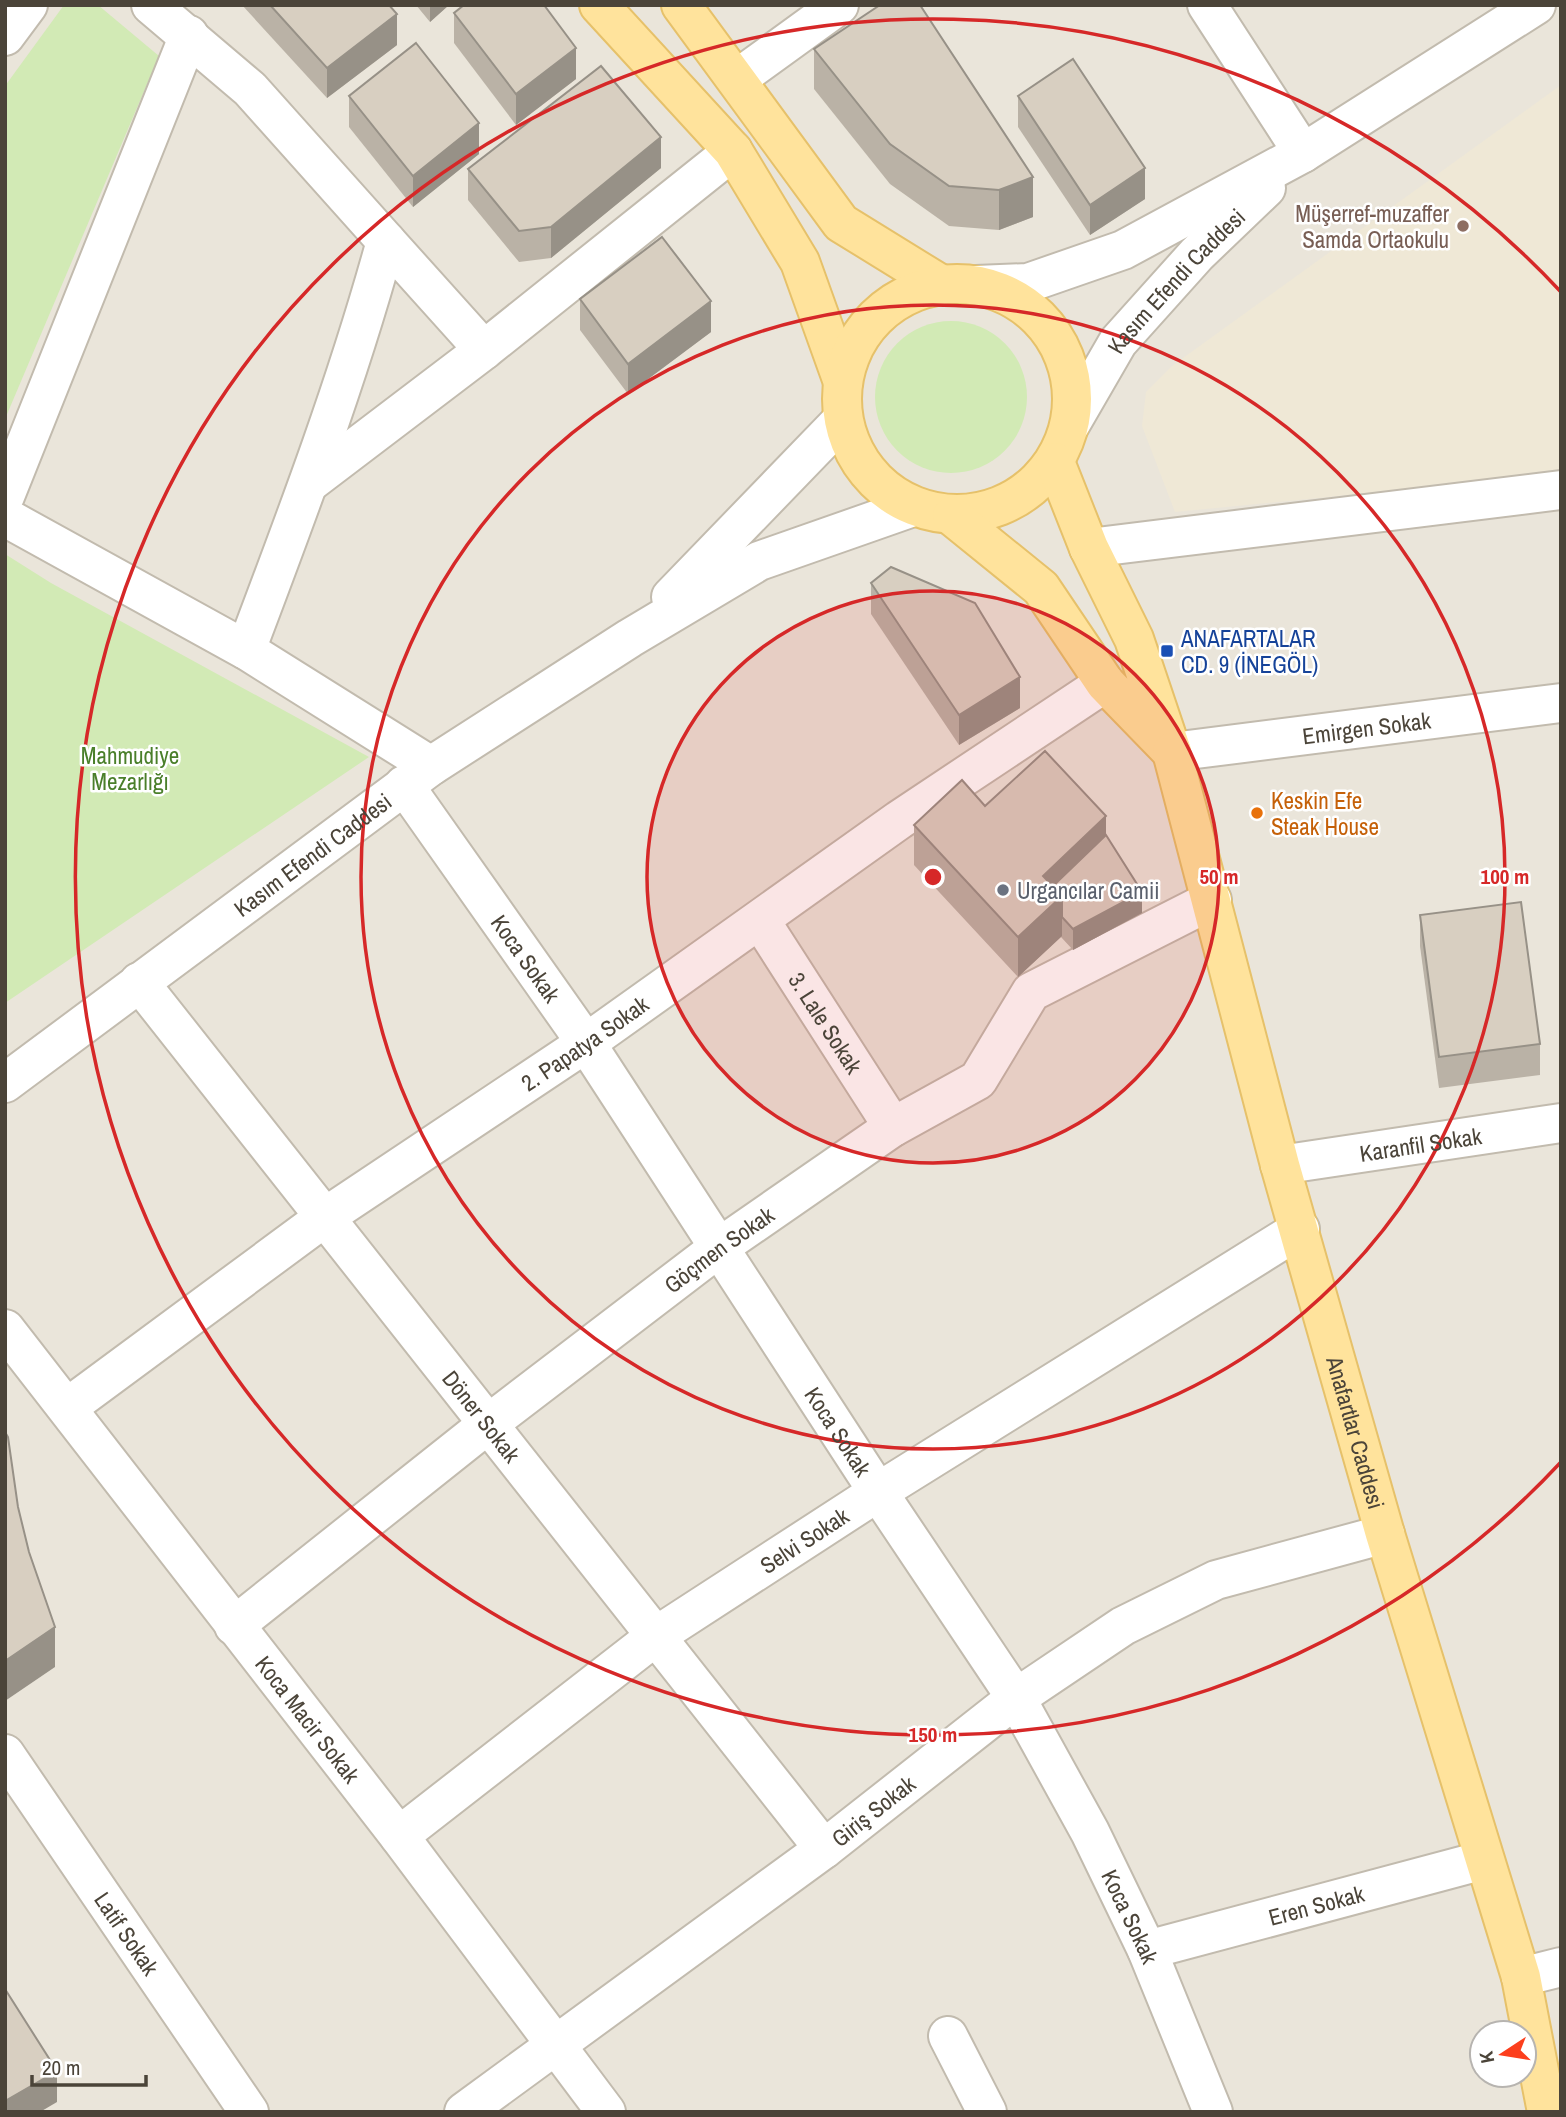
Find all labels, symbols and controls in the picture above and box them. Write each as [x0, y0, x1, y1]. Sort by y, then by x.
place label: Müşerref-muzaffer Samda Ortaokulu [1295, 198, 1450, 255]
street label: Kasım Efendi Caddesi [1099, 201, 1251, 359]
marker: Müşerref-muzaffer Samda Ortaokulu [1455, 218, 1471, 234]
place label: ANAFARTALAR CD. 9 (İNEGÖL) [1180, 623, 1318, 680]
marker: ANAFARTALAR CD. 9 (İNEGÖL) [1159, 643, 1175, 659]
street label: Emirgen Sokak [1301, 704, 1433, 751]
park label: Mahmudiye Mezarlığı [81, 740, 179, 797]
place label: Keskin Efe Steak House [1271, 785, 1379, 842]
street label: Kasım Efendi Caddesi [227, 786, 397, 923]
marker: Keskin Efe Steak House [1249, 805, 1265, 821]
text: 50 m [1199, 862, 1239, 891]
text: 100 m [1481, 862, 1529, 891]
centre of rings [921, 865, 945, 889]
place label: Urgancılar Camii [1017, 875, 1160, 906]
marker: Urgancılar Camii [995, 882, 1011, 898]
street label: Koca Sokak [485, 908, 568, 1009]
street label: 3. Lale Sokak [782, 966, 870, 1080]
street label: 2. Papatya Sokak [515, 988, 655, 1098]
street label: Karanfil Sokak [1357, 1120, 1484, 1168]
street label: Göçmen Sokak [657, 1198, 780, 1300]
street label: Anafartlar Caddesi [1319, 1352, 1393, 1512]
street label: Döner Sokak [436, 1363, 528, 1469]
street label: Koca Sokak [798, 1381, 879, 1483]
street label: Selvi Sokak [754, 1500, 855, 1580]
street label: Koca Macir Sokak [249, 1649, 368, 1789]
text: 150 m [909, 1720, 957, 1749]
street label: Giriş Sokak [825, 1768, 922, 1853]
street label: Koca Sokak [1095, 1864, 1166, 1968]
street label: Eren Sokak [1265, 1877, 1368, 1932]
street label: Latif Sokak [88, 1886, 167, 1982]
north arrow [1468, 2019, 1538, 2089]
scale bar [32, 2044, 145, 2088]
text: K [1472, 2049, 1500, 2066]
text: 20 m [42, 2053, 80, 2082]

